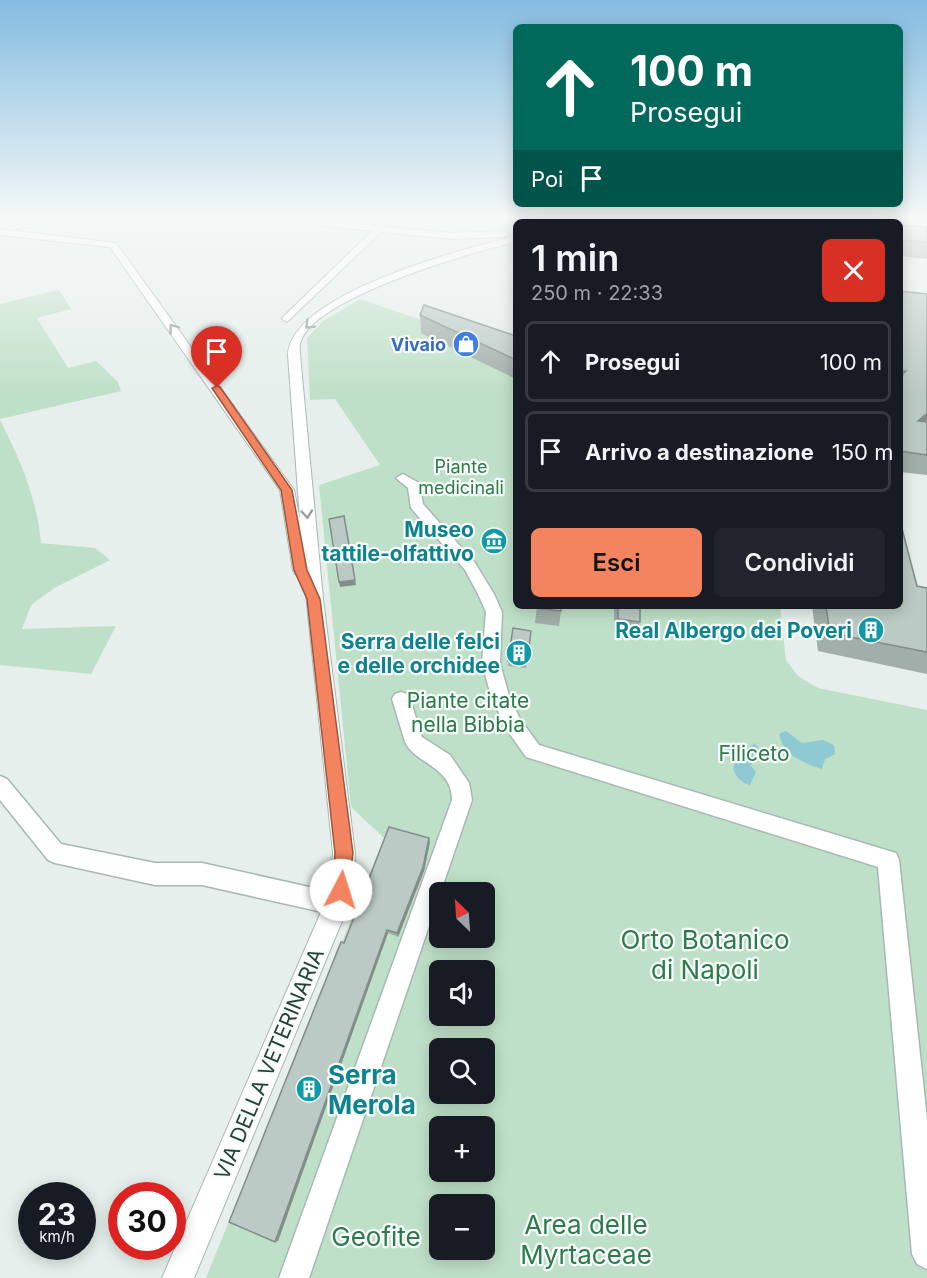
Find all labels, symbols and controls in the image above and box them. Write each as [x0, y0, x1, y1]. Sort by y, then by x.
text: 100 m [630, 45, 753, 96]
icon: ahead [531, 48, 609, 126]
text: Prosegui [630, 96, 742, 129]
icon: arrive [575, 162, 608, 195]
text: Poi [531, 166, 563, 192]
text: 1 min [531, 236, 619, 280]
button: close [822, 239, 885, 302]
text: 250 m · 22:33 [531, 281, 663, 305]
one-way arrow [305, 317, 316, 328]
one-way arrow [170, 324, 181, 335]
pin [191, 326, 242, 388]
shop icon: Vivaio [451, 329, 481, 359]
place label: Vivaio [391, 334, 446, 355]
icon: arrive [200, 335, 233, 368]
icon: ahead [534, 345, 567, 378]
text: Prosegui [585, 349, 680, 375]
text: 100 m [820, 349, 882, 375]
icon: arrive [534, 435, 567, 468]
text: Arrivo a destinazione [585, 439, 814, 465]
text: 150 m [832, 439, 893, 465]
park label: Piante medicinali [418, 456, 504, 498]
one-way arrow [300, 509, 313, 518]
place label: Museo tattile-olfattivo [322, 517, 474, 566]
museum icon: Museo tattile-olfattivo [479, 526, 509, 556]
button: Esci [531, 528, 702, 597]
button: Condividi [714, 528, 885, 597]
building icon: Real Albergo dei Poveri [856, 615, 886, 645]
place label: Real Albergo dei Poveri [615, 618, 852, 643]
place label: Serra delle felci e delle orchidee [338, 629, 500, 678]
building icon: Serra delle felci e delle orchidee [504, 638, 534, 668]
park label: Piante citate nella Bibbia [407, 688, 529, 737]
park label: Filiceto [718, 741, 790, 766]
position arrow [309, 858, 373, 922]
north arrow [429, 882, 495, 948]
map controls [429, 882, 495, 1260]
park label: Orto Botanico di Napoli [620, 924, 790, 985]
street label: VIA DELLA VETERINARIA [209, 945, 329, 1183]
button: sound [429, 960, 495, 1026]
button: search [429, 1038, 495, 1104]
place label: Serra Merola [328, 1059, 416, 1120]
building icon: Serra Merola [294, 1074, 324, 1104]
button: + [429, 1116, 495, 1182]
speed limit sign: 30 [108, 1182, 186, 1260]
button: − [429, 1194, 495, 1260]
text: 23 [38, 1196, 76, 1232]
park label: Area delle Myrtaceae [520, 1209, 652, 1270]
park label: Geofite [331, 1221, 421, 1252]
text: km/h [39, 1227, 75, 1246]

